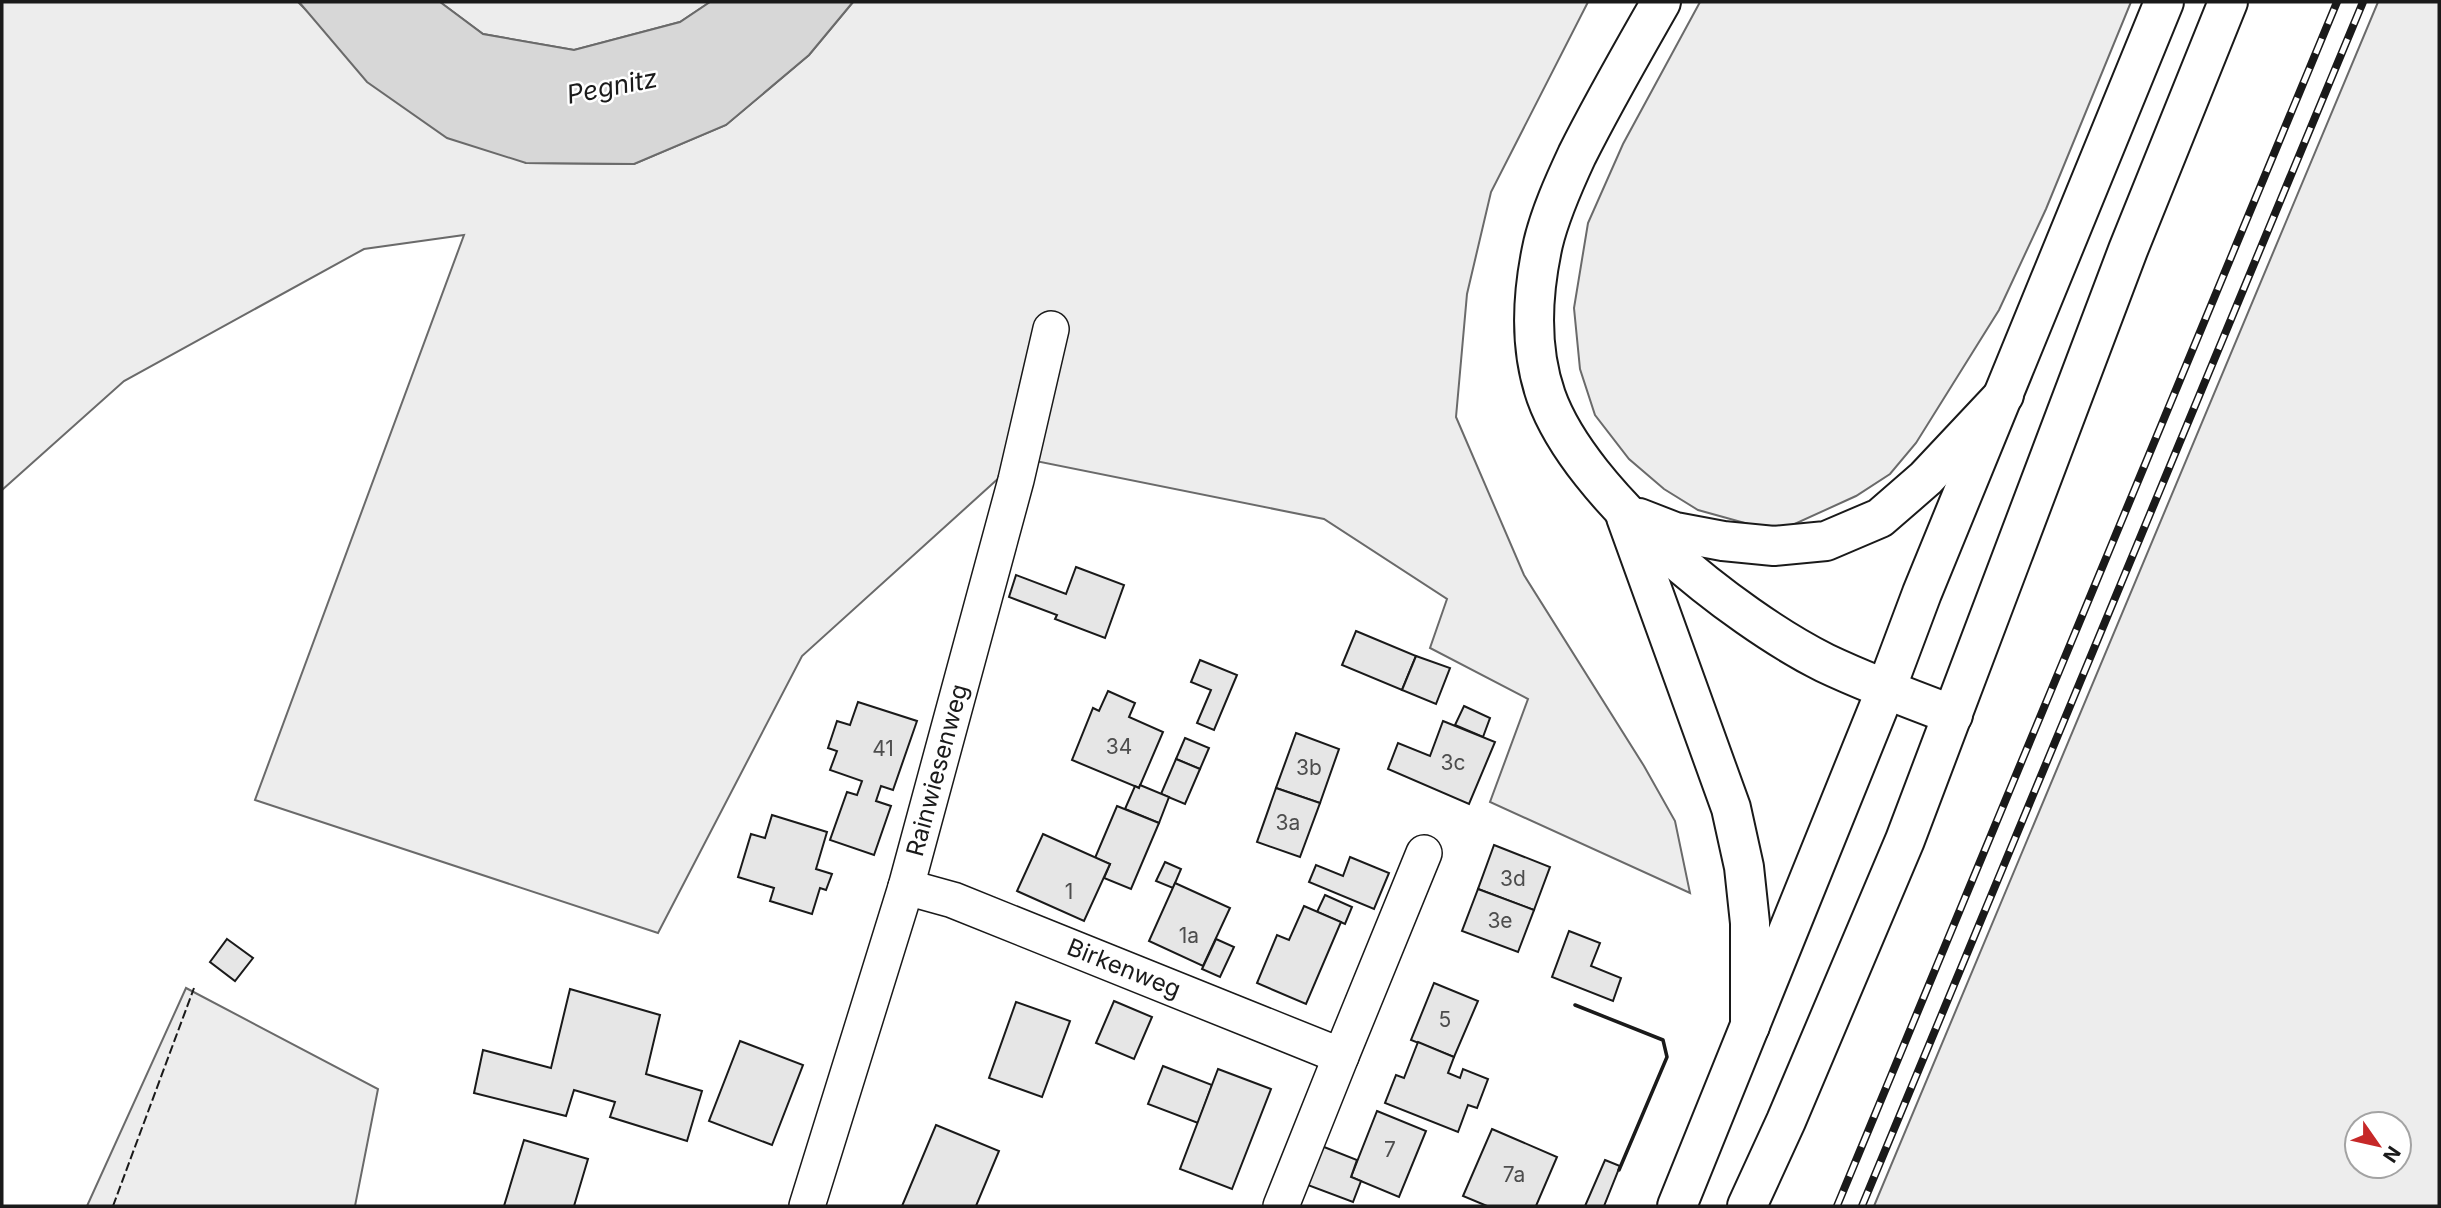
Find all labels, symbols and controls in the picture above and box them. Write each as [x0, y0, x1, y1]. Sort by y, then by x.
water label: Pegnitz [564, 62, 660, 110]
street label: Rainwiesenweg [900, 681, 974, 859]
house number: 34 [1106, 734, 1132, 759]
house number: 41 [872, 736, 894, 761]
house number: 3c [1441, 750, 1465, 775]
house number: 3b [1296, 755, 1322, 780]
house number: 3a [1276, 810, 1300, 835]
house number: 3d [1500, 866, 1526, 891]
house number: 1 [1065, 879, 1073, 904]
house number: 3e [1487, 908, 1513, 933]
house number: 1a [1179, 923, 1199, 948]
street label: Birkenweg [1063, 932, 1185, 1004]
house number: 5 [1439, 1007, 1451, 1032]
north arrow [2343, 1110, 2413, 1180]
house number: 7 [1384, 1137, 1396, 1162]
text: N [2378, 1142, 2405, 1167]
house number: 7a [1503, 1162, 1525, 1187]

